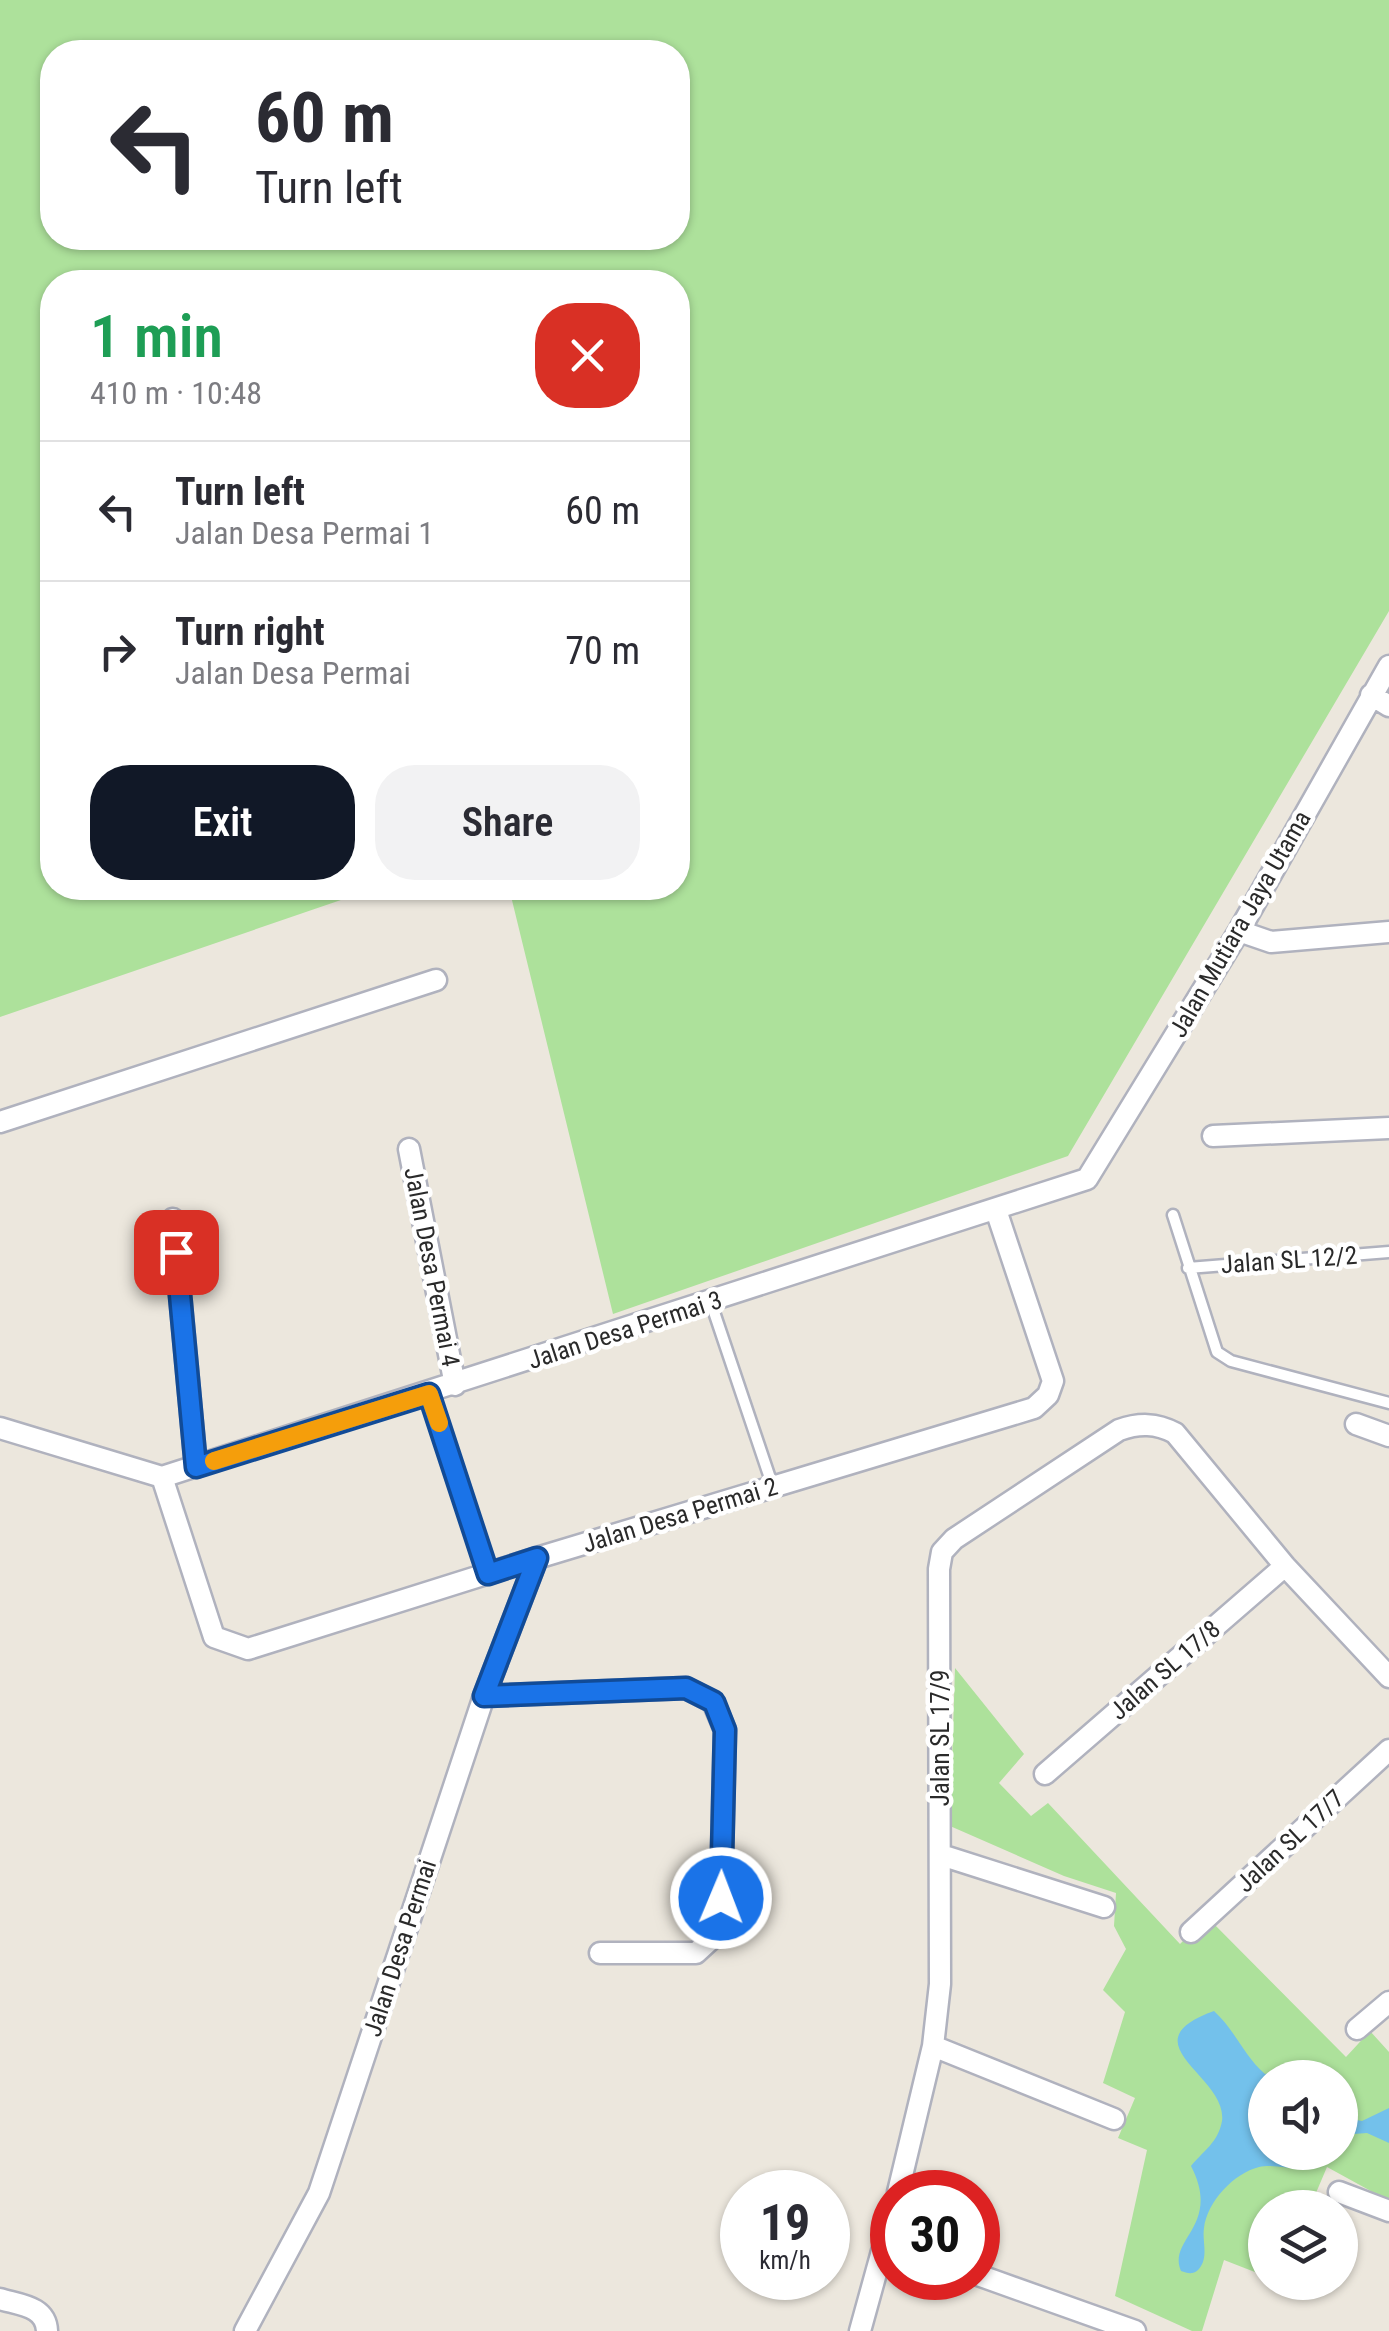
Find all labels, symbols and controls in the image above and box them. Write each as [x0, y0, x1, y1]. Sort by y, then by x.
text: 60 m [255, 77, 394, 159]
icon: left [90, 80, 220, 210]
text: Turn left [255, 161, 403, 214]
text: 1 min [90, 301, 223, 372]
button: close [535, 303, 640, 408]
text: 410 m · 10:48 [90, 374, 262, 412]
text: Turn left [175, 470, 305, 514]
icon: left [90, 484, 145, 539]
text: 60 m [565, 489, 640, 533]
text: Jalan Desa Permai 1 [175, 514, 434, 552]
text: Turn right [175, 610, 325, 654]
icon: right [90, 624, 145, 679]
text: 70 m [565, 629, 640, 673]
text: Jalan Desa Permai [175, 654, 411, 692]
button: Exit [90, 765, 355, 880]
button: Share [375, 765, 640, 880]
street label: Jalan Mutiara Jaya Utama [1163, 806, 1317, 1042]
street label: Jalan Desa Permai 4 [398, 1165, 466, 1369]
pin [134, 1210, 219, 1295]
icon: arrive [149, 1225, 204, 1280]
street label: Jalan SL 12/2 [1220, 1241, 1358, 1279]
street label: Jalan Desa Permai 3 [524, 1285, 726, 1375]
street label: Jalan Desa Permai 2 [579, 1472, 781, 1558]
street label: Jalan SL 17/8 [1104, 1614, 1226, 1726]
street label: Jalan SL 17/9 [926, 1670, 955, 1806]
street label: Jalan SL 17/7 [1230, 1784, 1350, 1898]
position arrow [669, 1846, 773, 1950]
street label: Jalan Desa Permai [358, 1856, 442, 2040]
map controls [1248, 2060, 1358, 2300]
button: sound [1248, 2060, 1358, 2170]
speed limit sign: 30 [870, 2170, 1000, 2300]
button: layers [1248, 2190, 1358, 2300]
text: 19 [760, 2194, 810, 2252]
text: km/h [759, 2246, 811, 2275]

